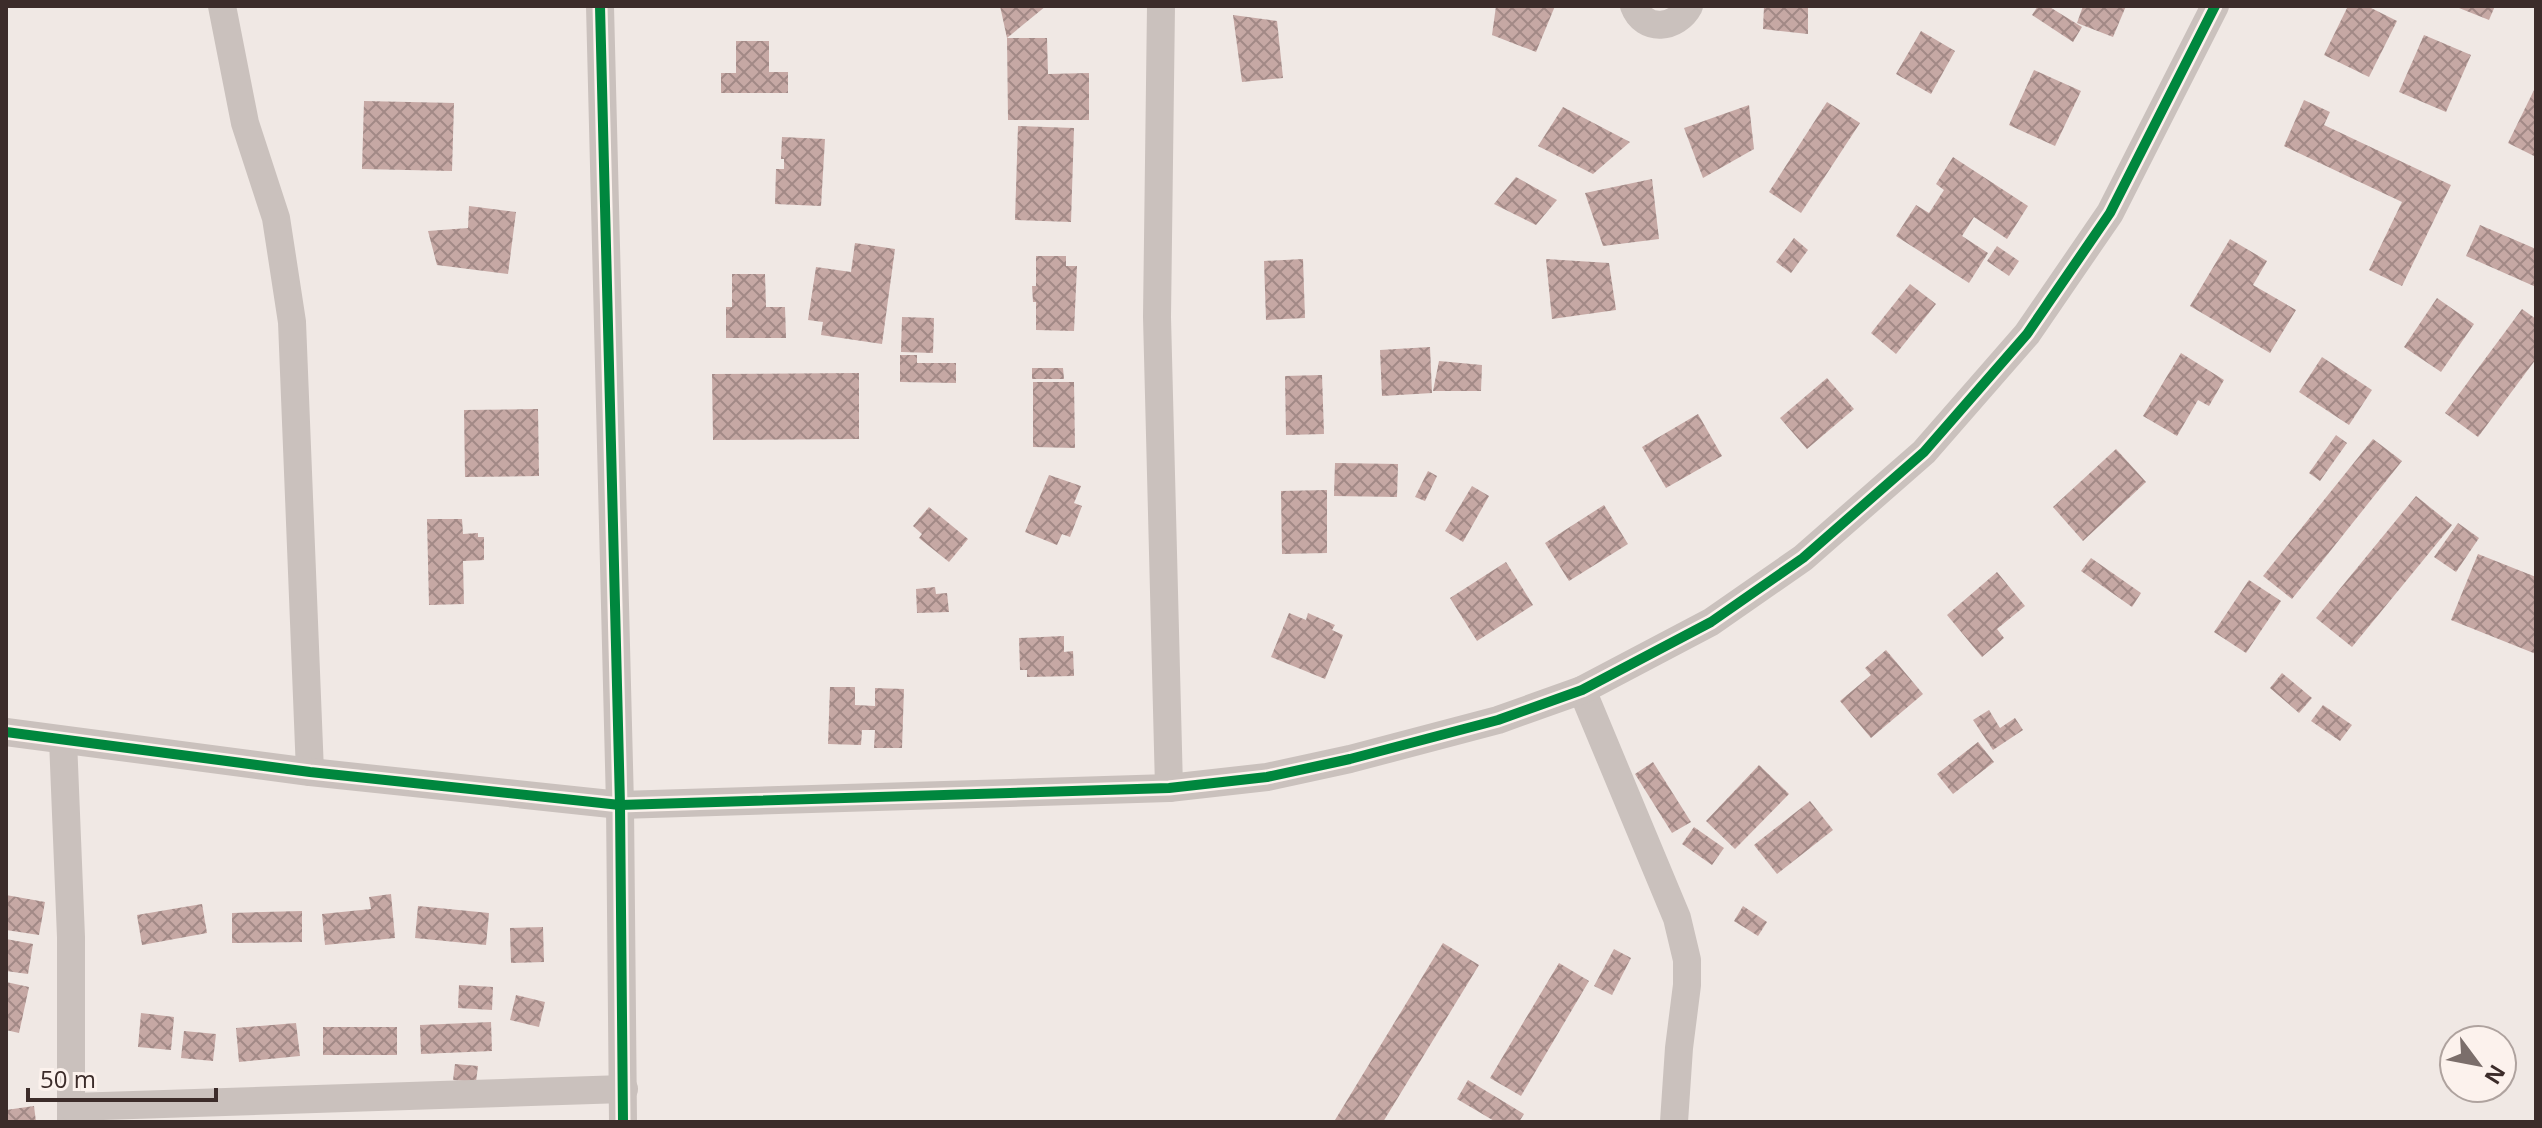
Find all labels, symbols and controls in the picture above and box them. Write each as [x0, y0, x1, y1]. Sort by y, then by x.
north arrow [2438, 1024, 2518, 1104]
scale bar [28, 1052, 216, 1102]
text: N [2478, 1060, 2513, 1091]
text: 50 m [40, 1062, 96, 1095]

